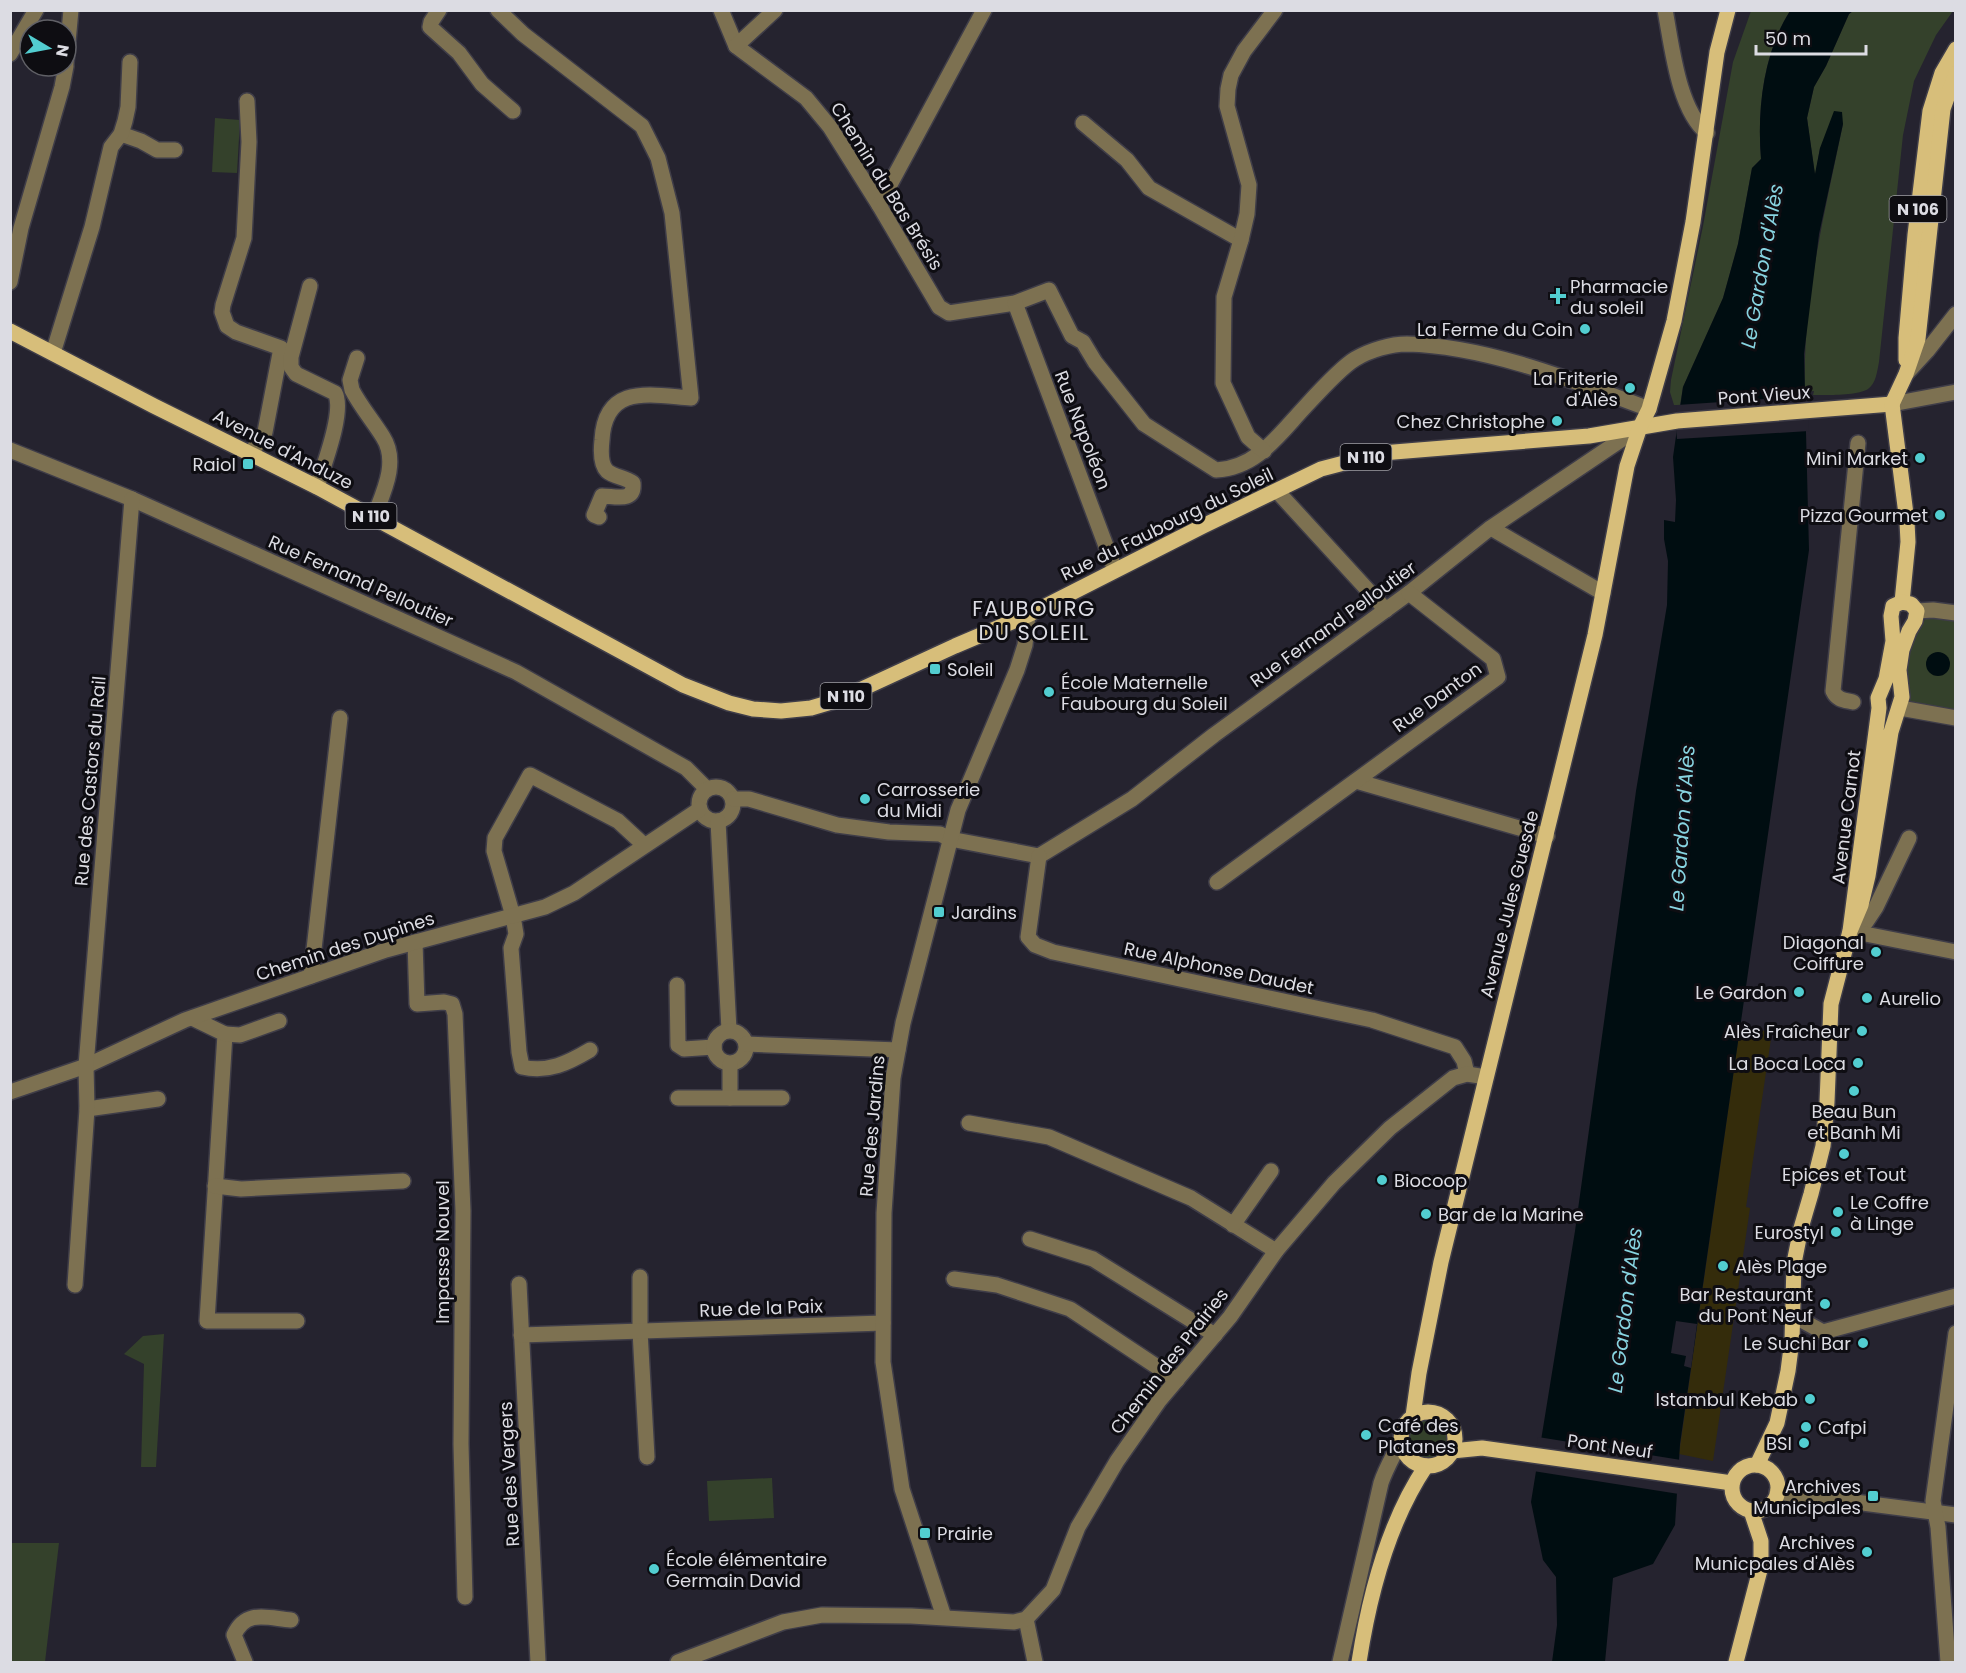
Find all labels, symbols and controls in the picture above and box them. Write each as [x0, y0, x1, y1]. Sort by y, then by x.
north arrow [18, 18, 78, 78]
scale bar [1756, 18, 1866, 56]
text: 50 m [1765, 26, 1811, 51]
text: N [50, 43, 75, 58]
street label: Chemin du Bas Brésis [825, 97, 949, 275]
water label: Le Gardon d'Alès [1734, 182, 1790, 350]
road number: N 106 [1890, 196, 1946, 222]
place label: Pharmacie du soleil [1570, 274, 1668, 320]
marker: Pharmacie du soleil [1551, 289, 1565, 303]
place label: La Ferme du Coin [1417, 317, 1573, 342]
marker: La Ferme du Coin [1578, 322, 1592, 336]
place label: La Friterie d'Alès [1533, 366, 1618, 412]
street label: Rue Napoléon [1049, 367, 1117, 493]
street label: Pont Vieux [1717, 379, 1811, 411]
marker: La Friterie d'Alès [1623, 381, 1637, 395]
street label: Avenue d'Anduze [209, 403, 357, 495]
place label: Chez Christophe [1397, 409, 1545, 434]
marker: Chez Christophe [1550, 414, 1564, 428]
road number: N 110 [1340, 444, 1392, 470]
place label: Mini Market [1806, 446, 1908, 471]
marker: Mini Market [1913, 451, 1927, 465]
place label: Raiol [193, 452, 236, 477]
marker: Raiol [241, 457, 255, 471]
street label: Rue du Faubourg du Soleil [1057, 462, 1277, 586]
road number: N 110 [346, 503, 397, 529]
place label: Pizza Gourmet [1800, 503, 1928, 528]
marker: Pizza Gourmet [1933, 508, 1947, 522]
street label: Rue Fernand Pelloutier [265, 529, 458, 633]
street label: Rue Fernand Pelloutier [1245, 555, 1421, 693]
district label: FAUBOURG DU SOLEIL [972, 594, 1096, 647]
street label: Rue Danton [1387, 656, 1487, 738]
place label: Soleil [947, 657, 994, 682]
marker: Soleil [928, 662, 942, 676]
place label: École Maternelle Faubourg du Soleil [1061, 670, 1228, 716]
street label: Rue des Castors du Rail [68, 675, 112, 887]
road number: N 110 [820, 683, 872, 709]
marker: École Maternelle Faubourg du Soleil [1042, 685, 1056, 699]
water label: Le Gardon d'Alès [1662, 744, 1702, 912]
street label: Avenue Carnot [1825, 749, 1867, 885]
place label: Carrosserie du Midi [877, 777, 980, 823]
marker: Carrosserie du Midi [858, 792, 872, 806]
street label: Avenue Jules Guesde [1474, 808, 1544, 1000]
place label: Jardins [951, 900, 1017, 925]
street label: Chemin des Dupines [253, 905, 437, 987]
marker: Jardins [932, 905, 946, 919]
place label: Diagonal Coiffure [1783, 930, 1864, 976]
street label: Rue Alphonse Daudet [1122, 936, 1316, 1000]
marker: Diagonal Coiffure [1869, 945, 1883, 959]
place label: Le Gardon [1695, 980, 1787, 1005]
marker: Le Gardon [1792, 985, 1806, 999]
place label: Aurelio [1879, 986, 1941, 1011]
marker: Aurelio [1860, 991, 1874, 1005]
place label: Alès Fraîcheur [1724, 1019, 1850, 1044]
marker: Alès Fraîcheur [1855, 1024, 1869, 1038]
place label: La Boca Loca [1728, 1051, 1846, 1076]
street label: Rue des Jardins [853, 1054, 891, 1198]
marker: La Boca Loca [1851, 1056, 1865, 1070]
marker: Beau Bun et Banh Mi [1847, 1084, 1861, 1098]
place label: Beau Bun et Banh Mi [1807, 1099, 1901, 1145]
marker: Epices et Tout [1837, 1147, 1851, 1161]
place label: Epices et Tout [1782, 1162, 1906, 1187]
place label: Biocoop [1394, 1168, 1467, 1193]
marker: Biocoop [1375, 1173, 1389, 1187]
street label: Impasse Nouvel [430, 1180, 455, 1324]
place label: Le Coffre à Linge [1850, 1190, 1929, 1236]
place label: Bar de la Marine [1438, 1202, 1584, 1227]
marker: Le Coffre à Linge [1831, 1205, 1845, 1219]
marker: Bar de la Marine [1419, 1207, 1433, 1221]
place label: Eurostyl [1755, 1220, 1824, 1245]
marker: Eurostyl [1829, 1225, 1843, 1239]
water label: Le Gardon d'Alès [1601, 1226, 1649, 1394]
place label: Alès Plage [1735, 1254, 1827, 1279]
marker: Alès Plage [1716, 1259, 1730, 1273]
place label: Bar Restaurant du Pont Neuf [1680, 1282, 1813, 1328]
street label: Chemin des Prairies [1104, 1283, 1234, 1439]
street label: Rue de la Paix [699, 1293, 824, 1323]
marker: Bar Restaurant du Pont Neuf [1818, 1297, 1832, 1311]
place label: Le Suchi Bar [1744, 1331, 1851, 1356]
marker: Le Suchi Bar [1856, 1336, 1870, 1350]
place label: Istambul Kebab [1656, 1387, 1798, 1412]
marker: Istambul Kebab [1803, 1392, 1817, 1406]
street label: Rue des Vergers [493, 1401, 525, 1547]
place label: Café des Platanes [1378, 1413, 1459, 1459]
place label: Cafpi [1818, 1415, 1867, 1440]
marker: Cafpi [1799, 1420, 1813, 1434]
marker: Café des Platanes [1359, 1428, 1373, 1442]
street label: Pont Neuf [1566, 1428, 1654, 1464]
place label: BSI [1766, 1431, 1792, 1456]
marker: BSI [1797, 1436, 1811, 1450]
place label: Archives Municipales [1753, 1474, 1861, 1520]
marker: Archives Municipales [1866, 1489, 1880, 1503]
place label: Prairie [937, 1521, 993, 1546]
marker: Prairie [918, 1526, 932, 1540]
place label: Archives Municpales d'Alès [1695, 1530, 1855, 1576]
marker: Archives Municpales d'Alès [1860, 1545, 1874, 1559]
place label: École élémentaire Germain David [666, 1547, 827, 1593]
marker: École élémentaire Germain David [647, 1562, 661, 1576]

